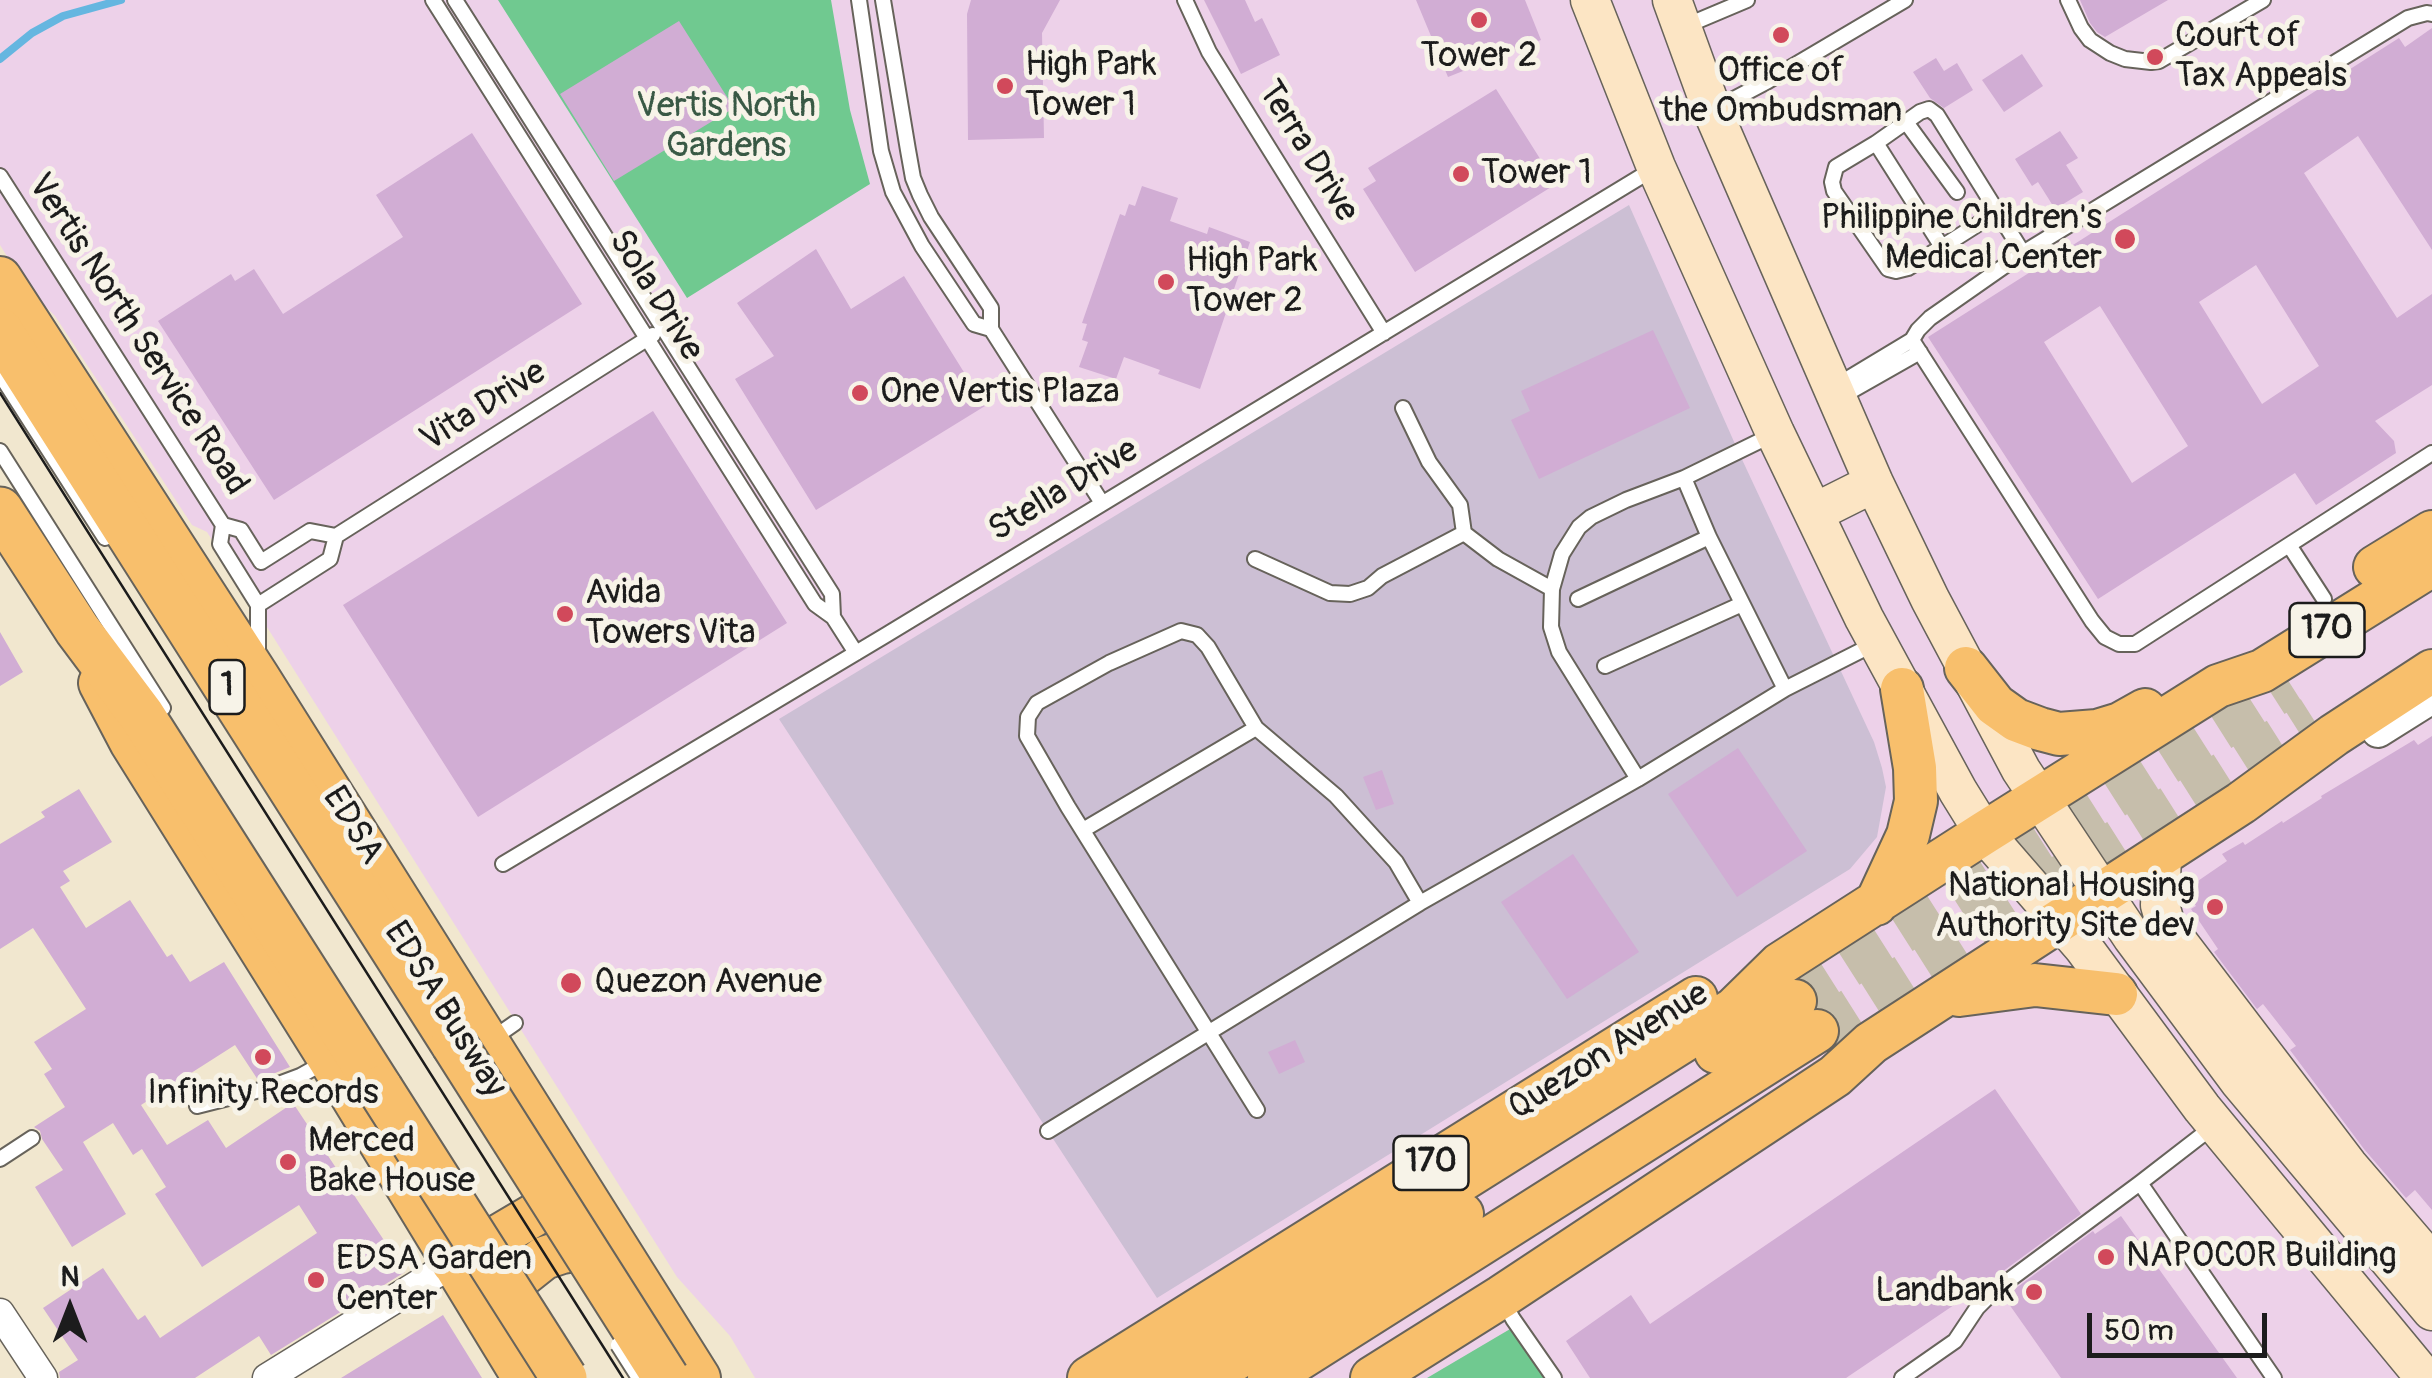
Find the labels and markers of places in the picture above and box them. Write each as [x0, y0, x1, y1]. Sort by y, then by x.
marker: Tower 2 [1468, 9, 1490, 31]
place label: Court of Tax Appeals [2175, 16, 2347, 98]
marker: Office of the Ombudsman [1770, 24, 1792, 46]
place label: Tower 2 [1421, 36, 1537, 78]
place label: High Park Tower 1 [1025, 45, 1157, 127]
marker: Court of Tax Appeals [2144, 46, 2166, 68]
place label: Office of the Ombudsman [1660, 51, 1902, 133]
marker: High Park Tower 1 [994, 75, 1016, 97]
place label: Tower 1 [1481, 153, 1592, 195]
marker: Tower 1 [1450, 163, 1472, 185]
place label: Philippine Children's Medical Center [1821, 198, 2102, 280]
marker: Philippine Children's Medical Center [2112, 226, 2138, 252]
place label: High Park Tower 2 [1186, 241, 1318, 323]
marker: High Park Tower 2 [1155, 271, 1177, 293]
place label: One Vertis Plaza [880, 372, 1120, 414]
marker: One Vertis Plaza [849, 382, 871, 404]
place label: Avida Towers Vita [585, 573, 755, 655]
marker: Avida Towers Vita [554, 603, 576, 625]
place label: National Housing Authority Site dev [1935, 866, 2195, 948]
marker: National Housing Authority Site dev [2204, 896, 2226, 918]
place label: Quezon Avenue [594, 962, 822, 1004]
marker: Quezon Avenue [558, 970, 584, 996]
marker: Infinity Records [252, 1046, 274, 1068]
place label: Infinity Records [147, 1073, 379, 1115]
place label: Merced Bake House [308, 1121, 475, 1203]
marker: Merced Bake House [277, 1151, 299, 1173]
place label: NAPOCOR Building [2126, 1236, 2397, 1278]
place label: EDSA Garden Center [336, 1239, 532, 1321]
marker: NAPOCOR Building [2095, 1246, 2117, 1268]
marker: EDSA Garden Center [305, 1269, 327, 1291]
place label: Landbank [1875, 1271, 2014, 1313]
marker: Landbank [2023, 1281, 2045, 1303]

